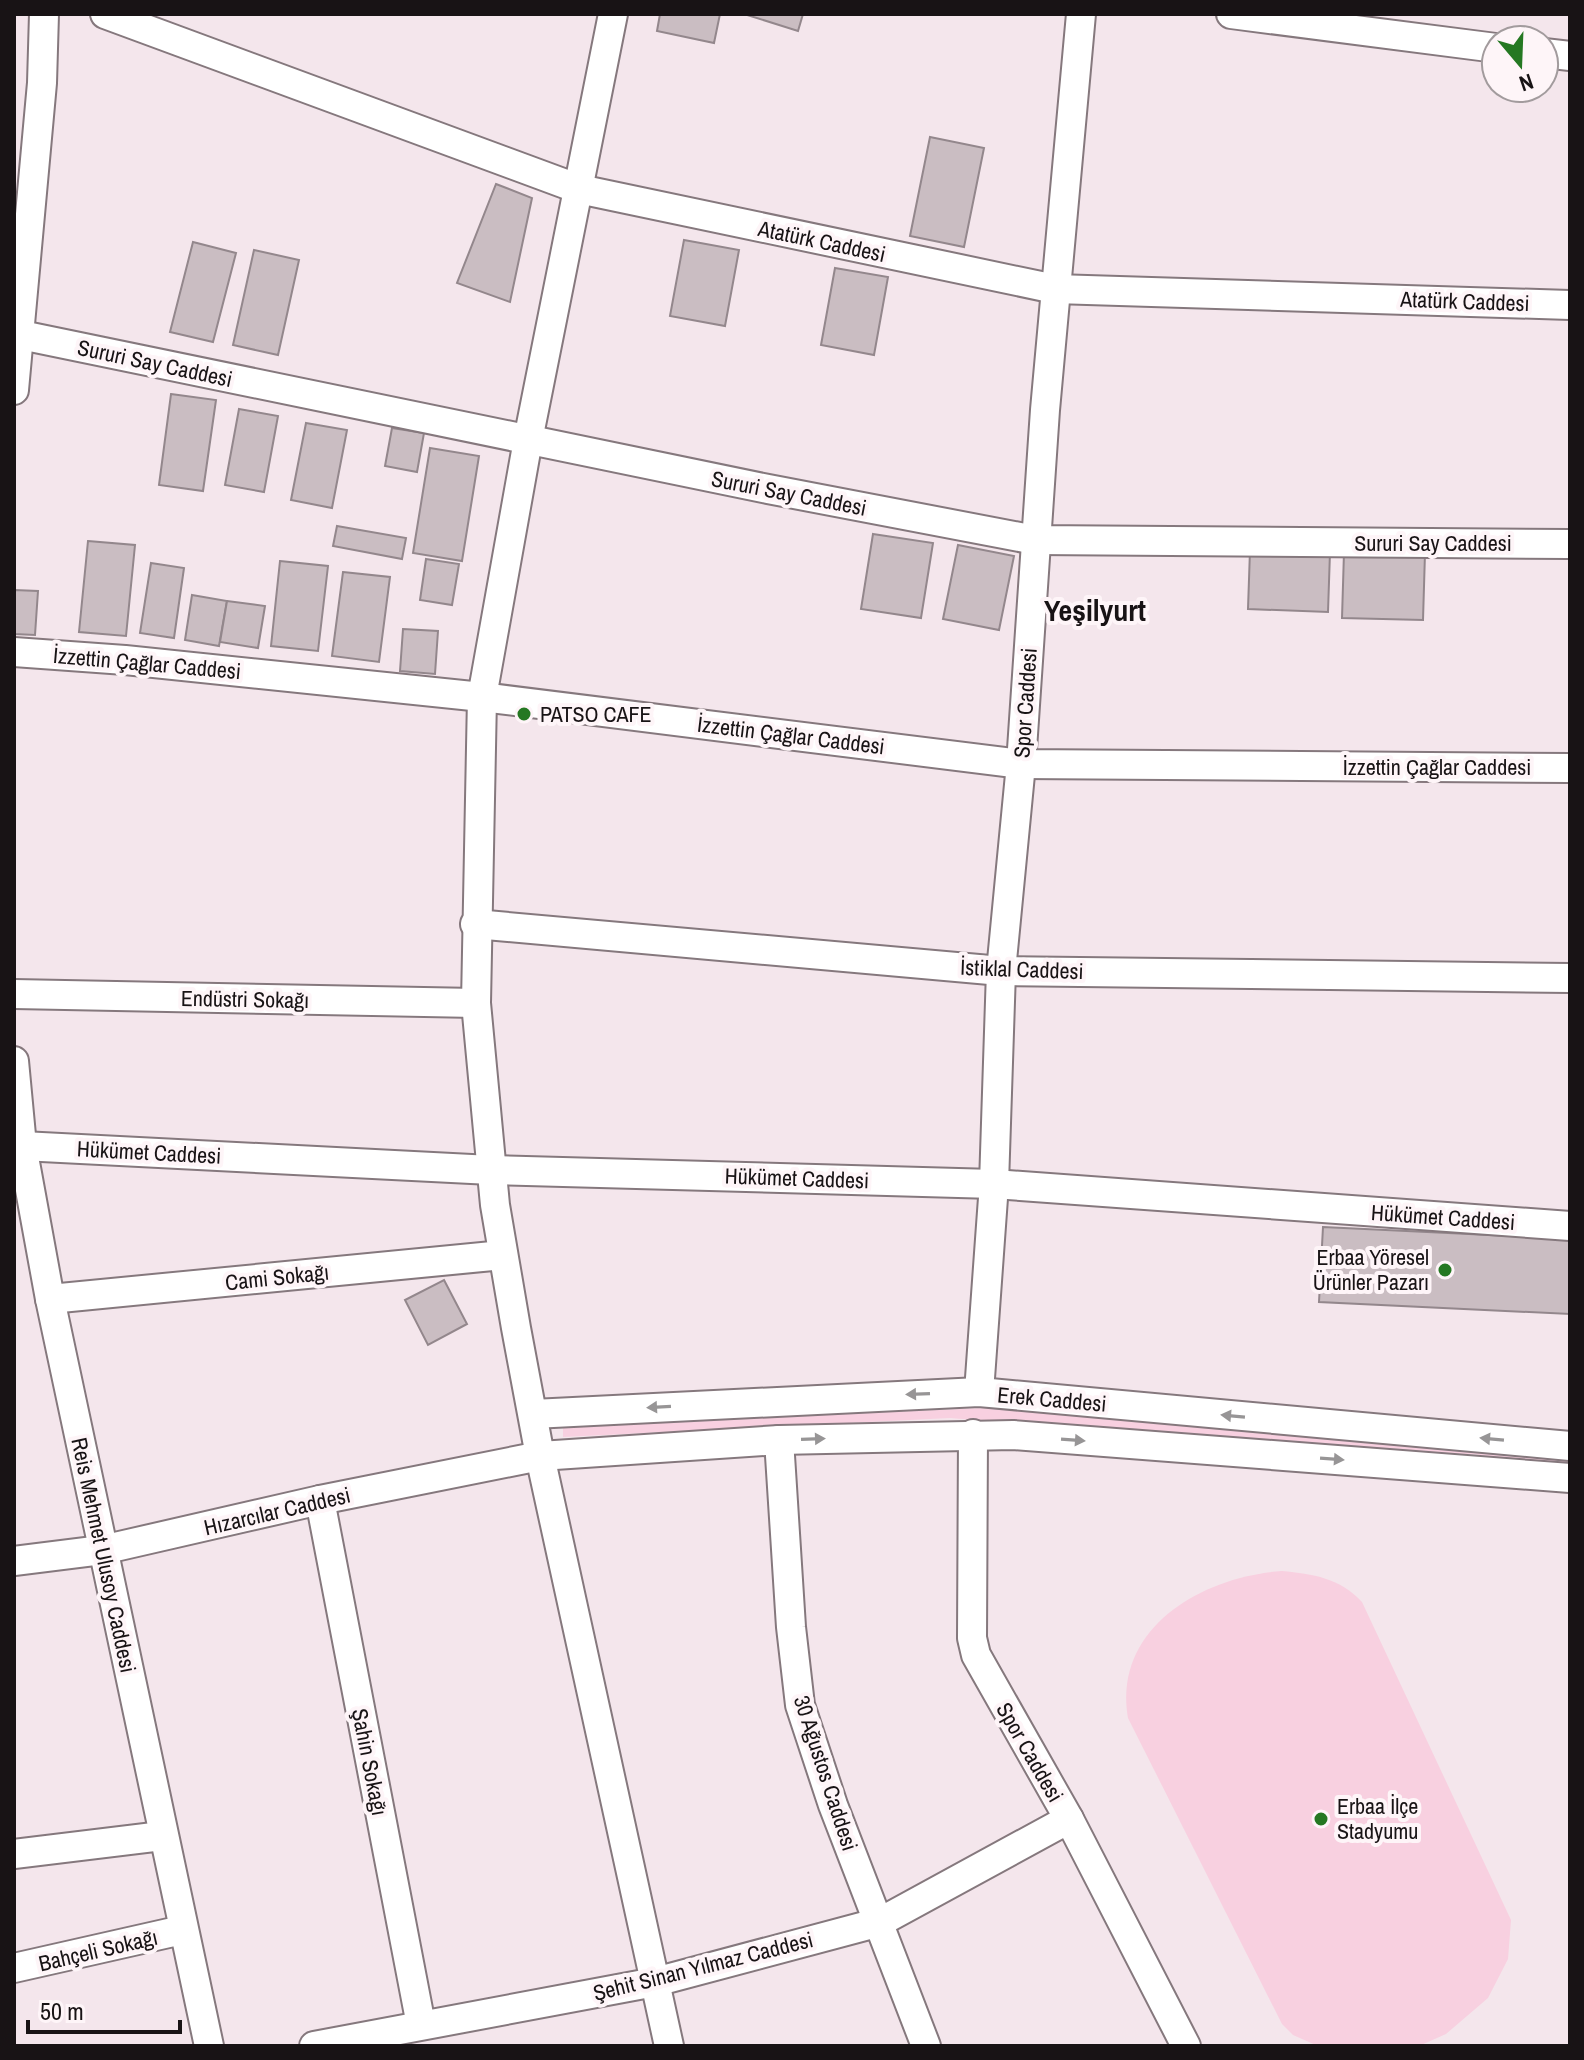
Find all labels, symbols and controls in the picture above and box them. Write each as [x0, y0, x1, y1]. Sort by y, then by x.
north arrow [1480, 24, 1560, 104]
text: N [1515, 67, 1538, 99]
street label: Atatürk Caddesi [755, 213, 888, 269]
street label: Atatürk Caddesi [1399, 284, 1530, 318]
street label: Sururi Say Caddesi [75, 332, 235, 394]
street label: Sururi Say Caddesi [709, 463, 869, 523]
street label: Sururi Say Caddesi [1354, 528, 1512, 558]
district label: Yeşilyurt [1044, 590, 1146, 630]
street label: İzzettin Çağlar Caddesi [52, 640, 242, 686]
street label: Spor Caddesi [1006, 647, 1044, 759]
place label: PATSO CAFE [540, 699, 652, 729]
marker: PATSO CAFE [515, 705, 533, 723]
street label: İzzettin Çağlar Caddesi [696, 709, 886, 761]
street label: İzzettin Çağlar Caddesi [1343, 752, 1531, 782]
street label: İstiklal Caddesi [960, 952, 1084, 986]
street label: Endüstri Sokağı [181, 983, 309, 1015]
street label: Hükümet Caddesi [76, 1133, 222, 1171]
street label: Hükümet Caddesi [724, 1160, 870, 1196]
street label: Hükümet Caddesi [1370, 1197, 1516, 1237]
place label: Erbaa Yöresel Ürünler Pazarı [1313, 1242, 1429, 1297]
street label: Cami Sokağı [224, 1257, 330, 1297]
marker: Erbaa Yöresel Ürünler Pazarı [1436, 1261, 1454, 1279]
street label: Erek Caddesi [996, 1379, 1108, 1419]
one-way arrow [905, 1387, 931, 1400]
one-way arrow [646, 1401, 671, 1414]
one-way arrow [1220, 1409, 1245, 1422]
one-way arrow [801, 1432, 826, 1445]
one-way arrow [1479, 1433, 1504, 1446]
one-way arrow [1061, 1434, 1086, 1447]
street label: Reis Mehmet Ulusoy Caddesi [64, 1435, 144, 1675]
one-way arrow [1320, 1453, 1345, 1466]
street label: Hızarcılar Caddesi [201, 1480, 353, 1542]
street label: 30 Ağustos Caddesi [787, 1692, 865, 1854]
street label: Spor Caddesi [989, 1697, 1071, 1807]
street label: Şahin Sokağı [345, 1706, 395, 1818]
place label: Erbaa İlçe Stadyumu [1337, 1791, 1418, 1846]
marker: Erbaa İlçe Stadyumu [1312, 1810, 1330, 1828]
street label: Bahçeli Sokağı [36, 1922, 160, 1978]
street label: Şehit Sinan Yılmaz Caddesi [590, 1924, 816, 2008]
scale bar [28, 1984, 180, 2034]
text: 50 m [40, 1995, 84, 2027]

